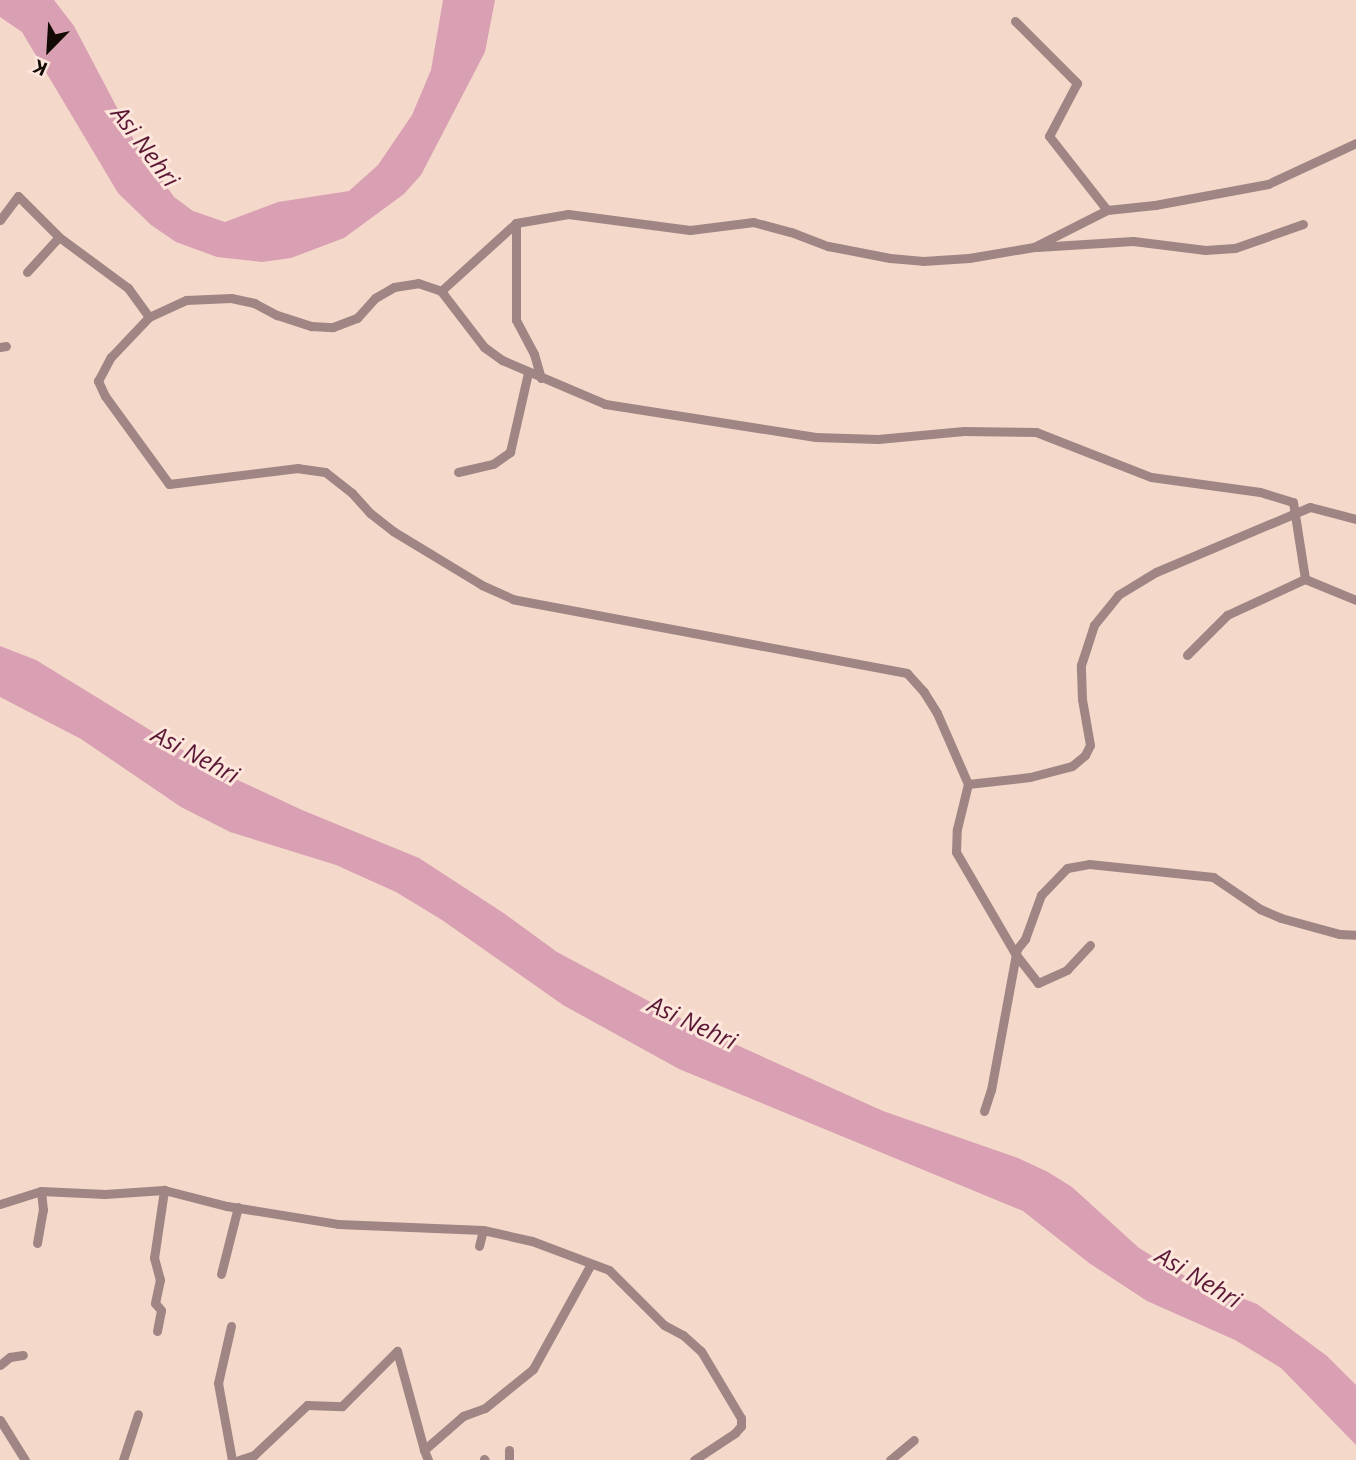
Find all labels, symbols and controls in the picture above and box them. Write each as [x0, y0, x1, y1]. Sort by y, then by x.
north arrow [14, 14, 84, 84]
text: K [29, 54, 52, 83]
water label: Asi Nehri [106, 100, 186, 192]
water label: Asi Nehri [148, 719, 244, 789]
water label: Asi Nehri [644, 989, 742, 1055]
water label: Asi Nehri [1151, 1240, 1247, 1314]

